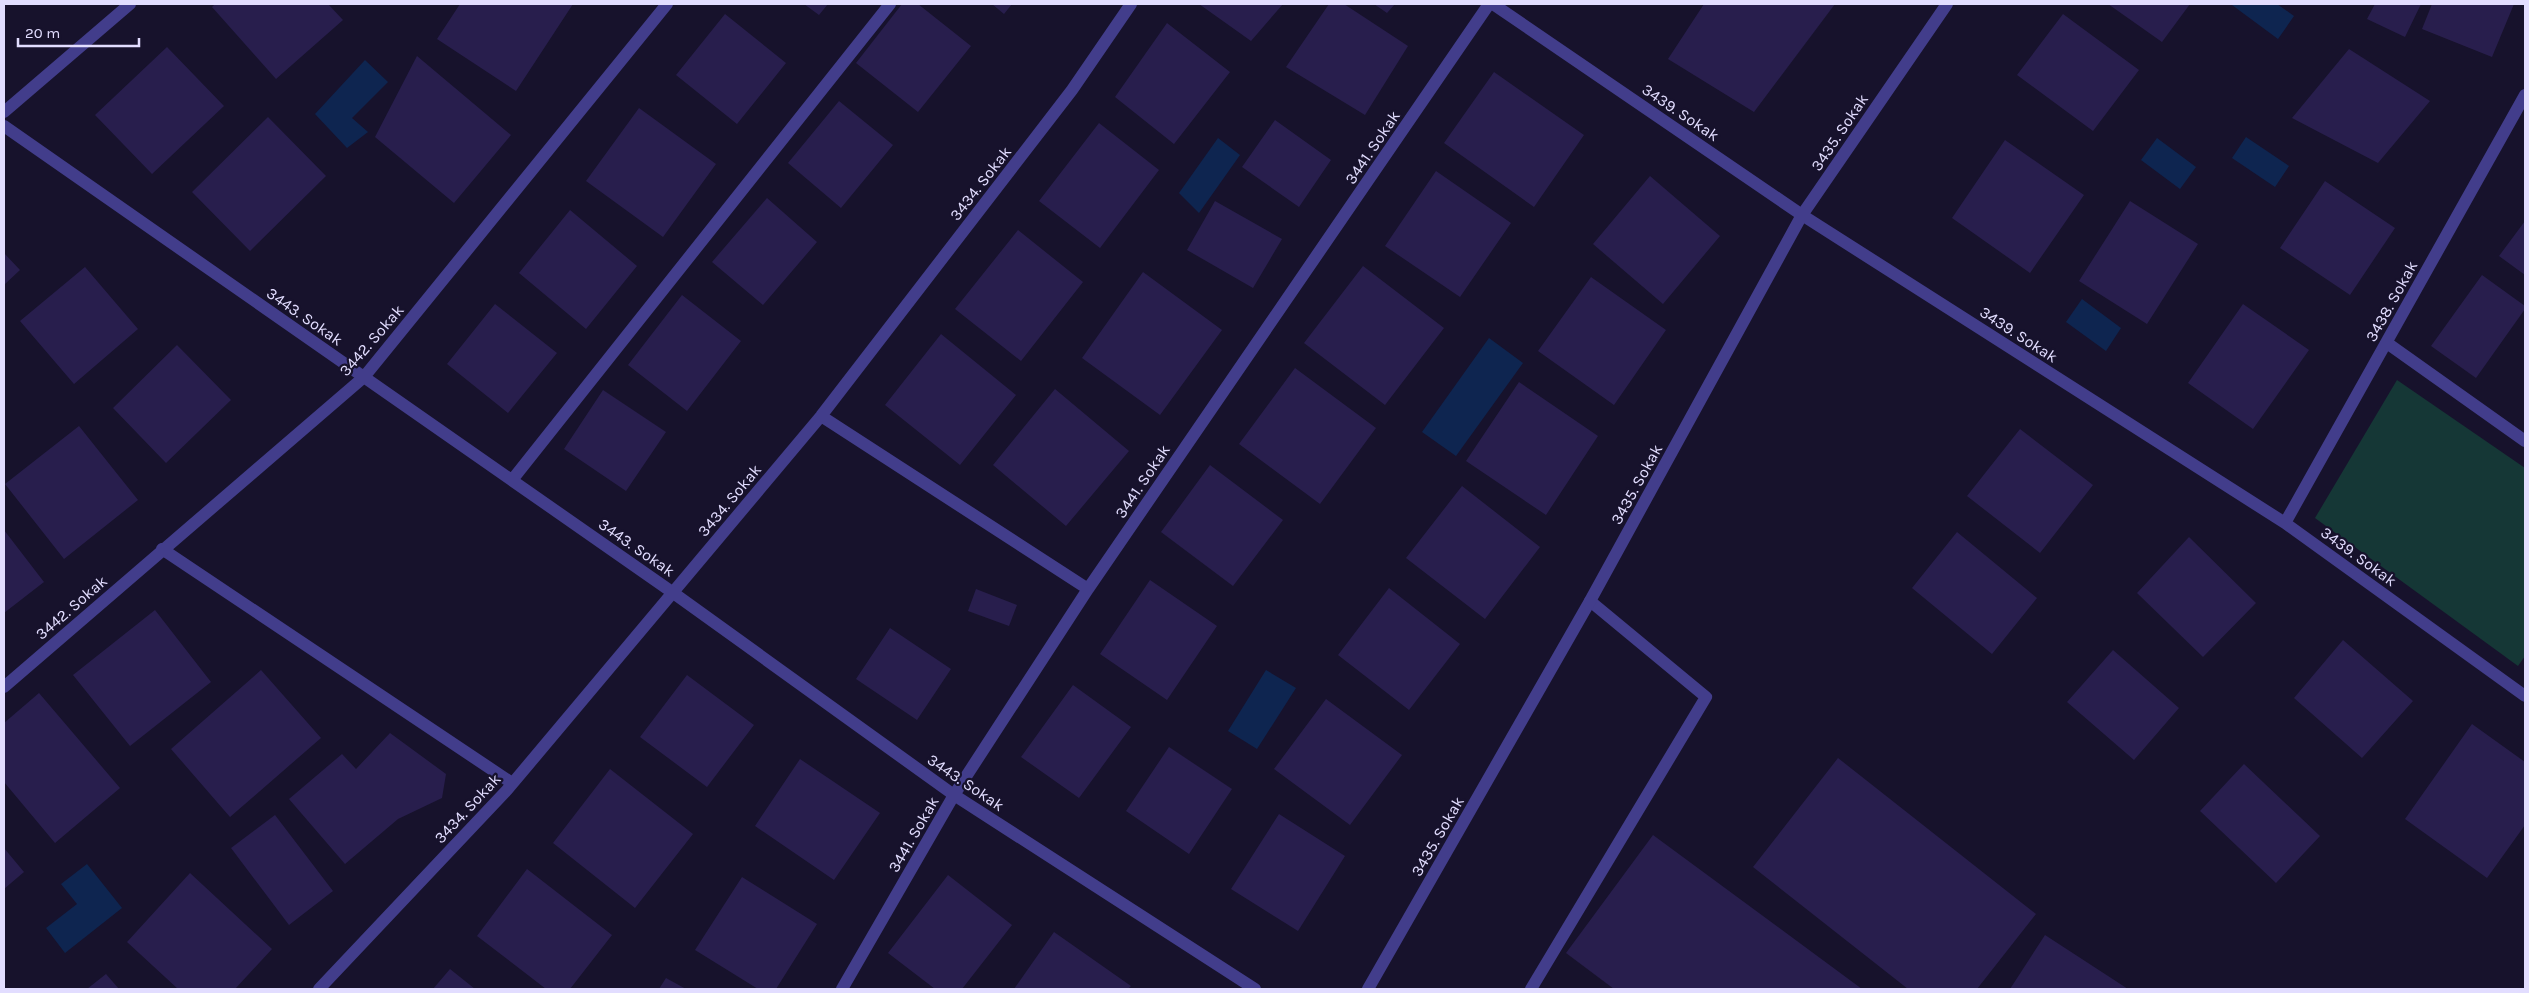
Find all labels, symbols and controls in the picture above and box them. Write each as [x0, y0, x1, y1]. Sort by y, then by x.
scale bar [18, 15, 139, 47]
text: 20 m [25, 24, 60, 42]
street label: 3439. Sokak [1639, 80, 1723, 145]
street label: 3435. Sokak [1807, 90, 1872, 174]
street label: 3441. Sokak [1341, 107, 1404, 188]
street label: 3434. Sokak [946, 143, 1015, 224]
street label: 3438. Sokak [2361, 257, 2421, 345]
street label: 3443. Sokak [263, 283, 346, 350]
street label: 3442. Sokak [335, 301, 408, 380]
street label: 3439. Sokak [1976, 302, 2061, 367]
street label: 3441. Sokak [1111, 441, 1174, 522]
street label: 3435. Sokak [1607, 441, 1666, 528]
street label: 3434. Sokak [694, 460, 765, 540]
street label: 3443. Sokak [595, 514, 678, 581]
street label: 3439. Sokak [2317, 523, 2400, 590]
street label: 3442. Sokak [32, 571, 111, 644]
street label: 3443. Sokak [924, 750, 1008, 815]
street label: 3434. Sokak [430, 769, 505, 847]
street label: 3441. Sokak [884, 793, 943, 876]
street label: 3435. Sokak [1407, 793, 1468, 879]

